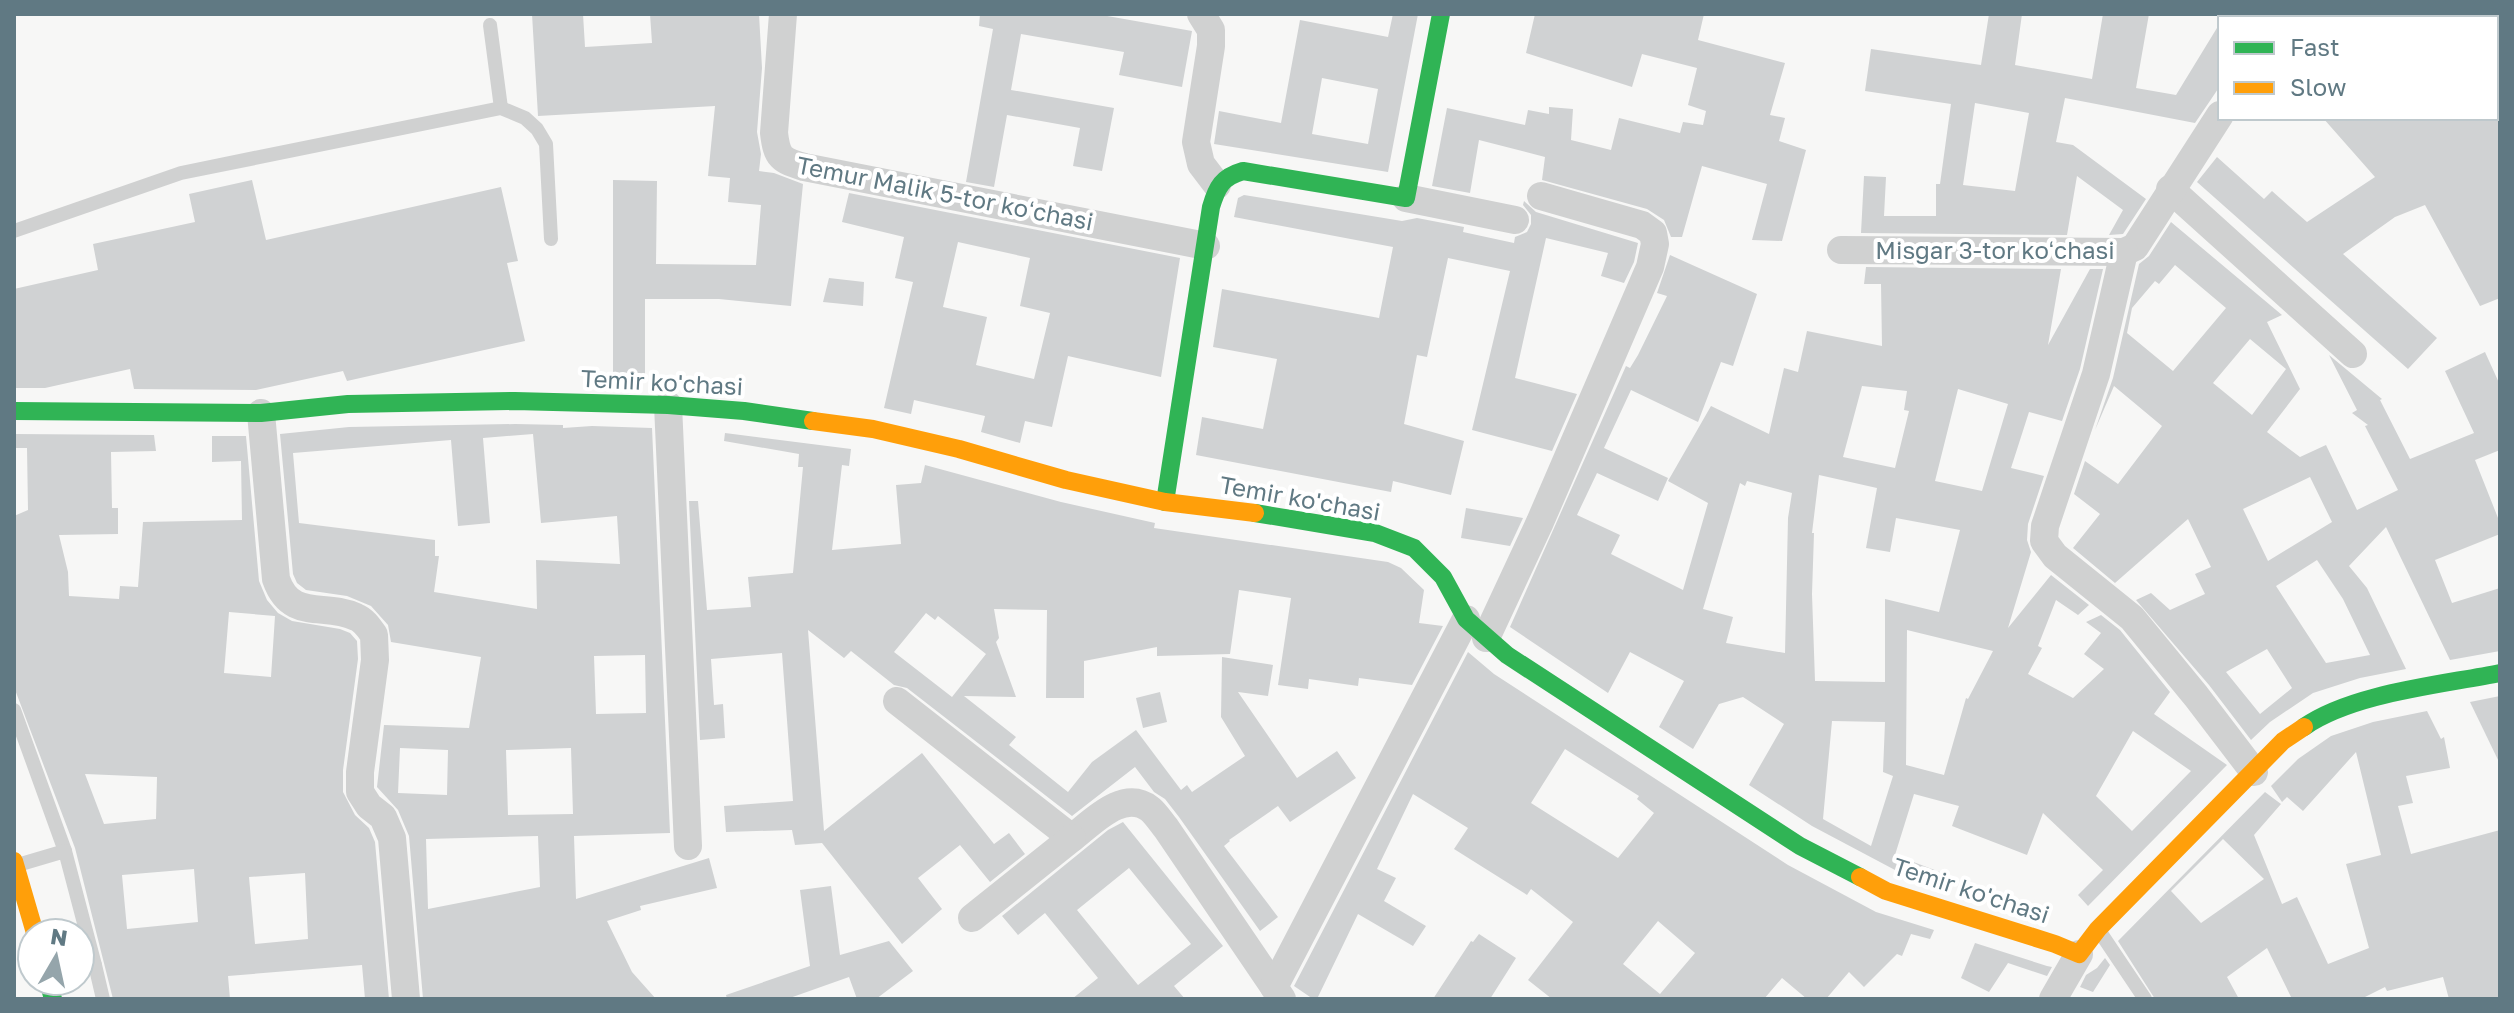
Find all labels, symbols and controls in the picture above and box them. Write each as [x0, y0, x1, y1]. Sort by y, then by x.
legend [2218, 16, 2498, 120]
text: Fast [2290, 32, 2340, 61]
text: Slow [2290, 72, 2346, 101]
street label: Temur Malik 5-tor koʻchasi [795, 150, 1096, 236]
street label: Misgar 3-tor koʻchasi [1875, 235, 2115, 264]
street label: Temir ko'chasi [580, 363, 744, 400]
street label: Temir ko'chasi [1218, 469, 1383, 526]
street label: Temir ko'chasi [1890, 851, 2053, 928]
north arrow [16, 917, 96, 997]
text: N [49, 922, 70, 951]

